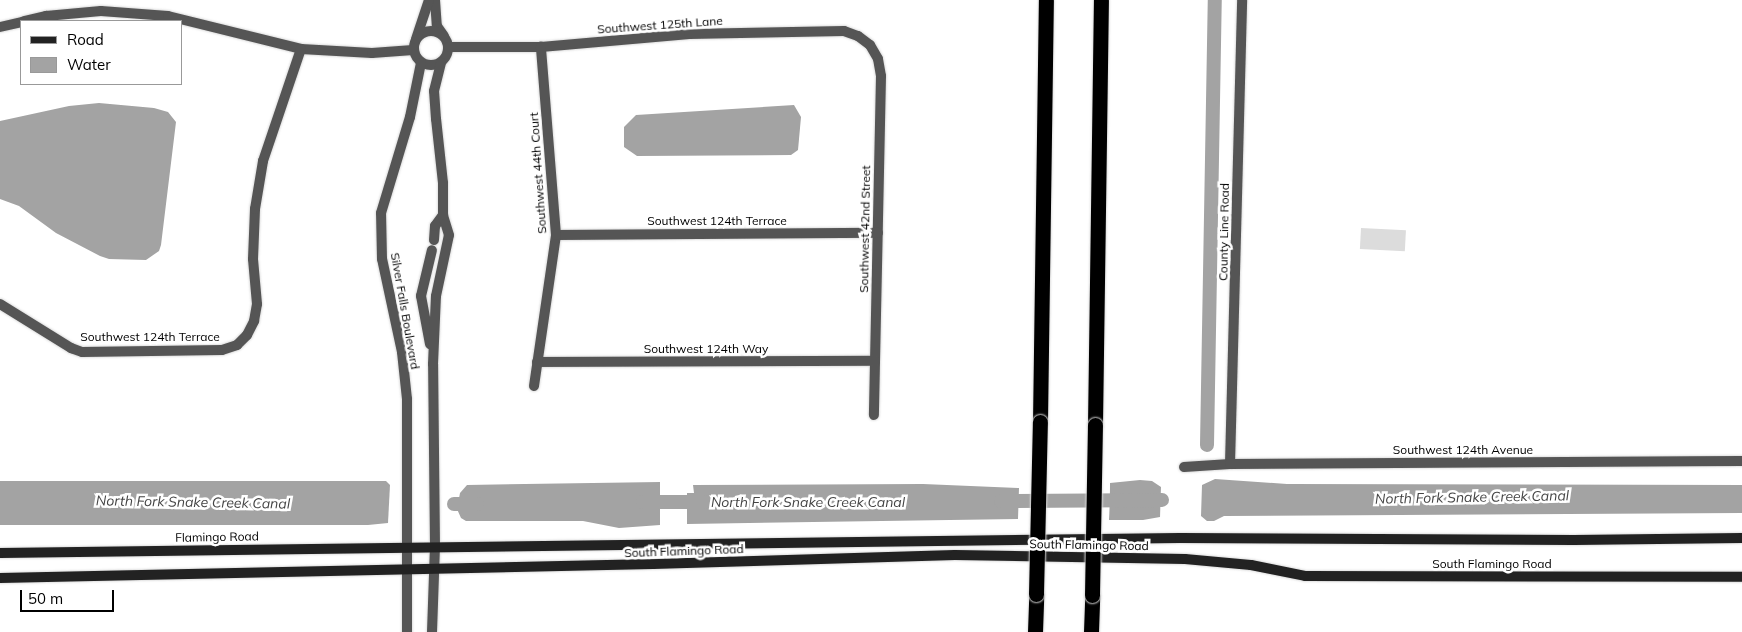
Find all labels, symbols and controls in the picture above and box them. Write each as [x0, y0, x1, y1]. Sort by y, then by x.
street label: Southwest 125th Lane [597, 13, 723, 37]
legend [20, 20, 182, 85]
text: Road [67, 30, 104, 49]
text: Water [67, 55, 111, 74]
street label: Southwest 44th Court [527, 112, 549, 234]
street label: Southwest 42nd Street [857, 165, 873, 293]
street label: County Line Road [1216, 183, 1232, 281]
street label: Southwest 124th Terrace [647, 214, 787, 228]
street label: Silver Falls Boulevard [388, 252, 422, 370]
street label: Southwest 124th Terrace [80, 330, 220, 344]
street label: Southwest 124th Way [644, 342, 768, 356]
street label: Southwest 124th Avenue [1393, 443, 1533, 457]
water label: North Fork Snake Creek Canal [1375, 487, 1569, 507]
water label: North Fork Snake Creek Canal [96, 492, 290, 512]
water label: North Fork Snake Creek Canal [711, 494, 905, 510]
street label: Flamingo Road [175, 529, 259, 545]
street label: South Flamingo Road [1029, 537, 1149, 553]
street label: South Flamingo Road [624, 542, 744, 560]
street label: South Flamingo Road [1432, 557, 1552, 571]
scale bar [22, 580, 116, 612]
text: 50 m [28, 589, 63, 608]

